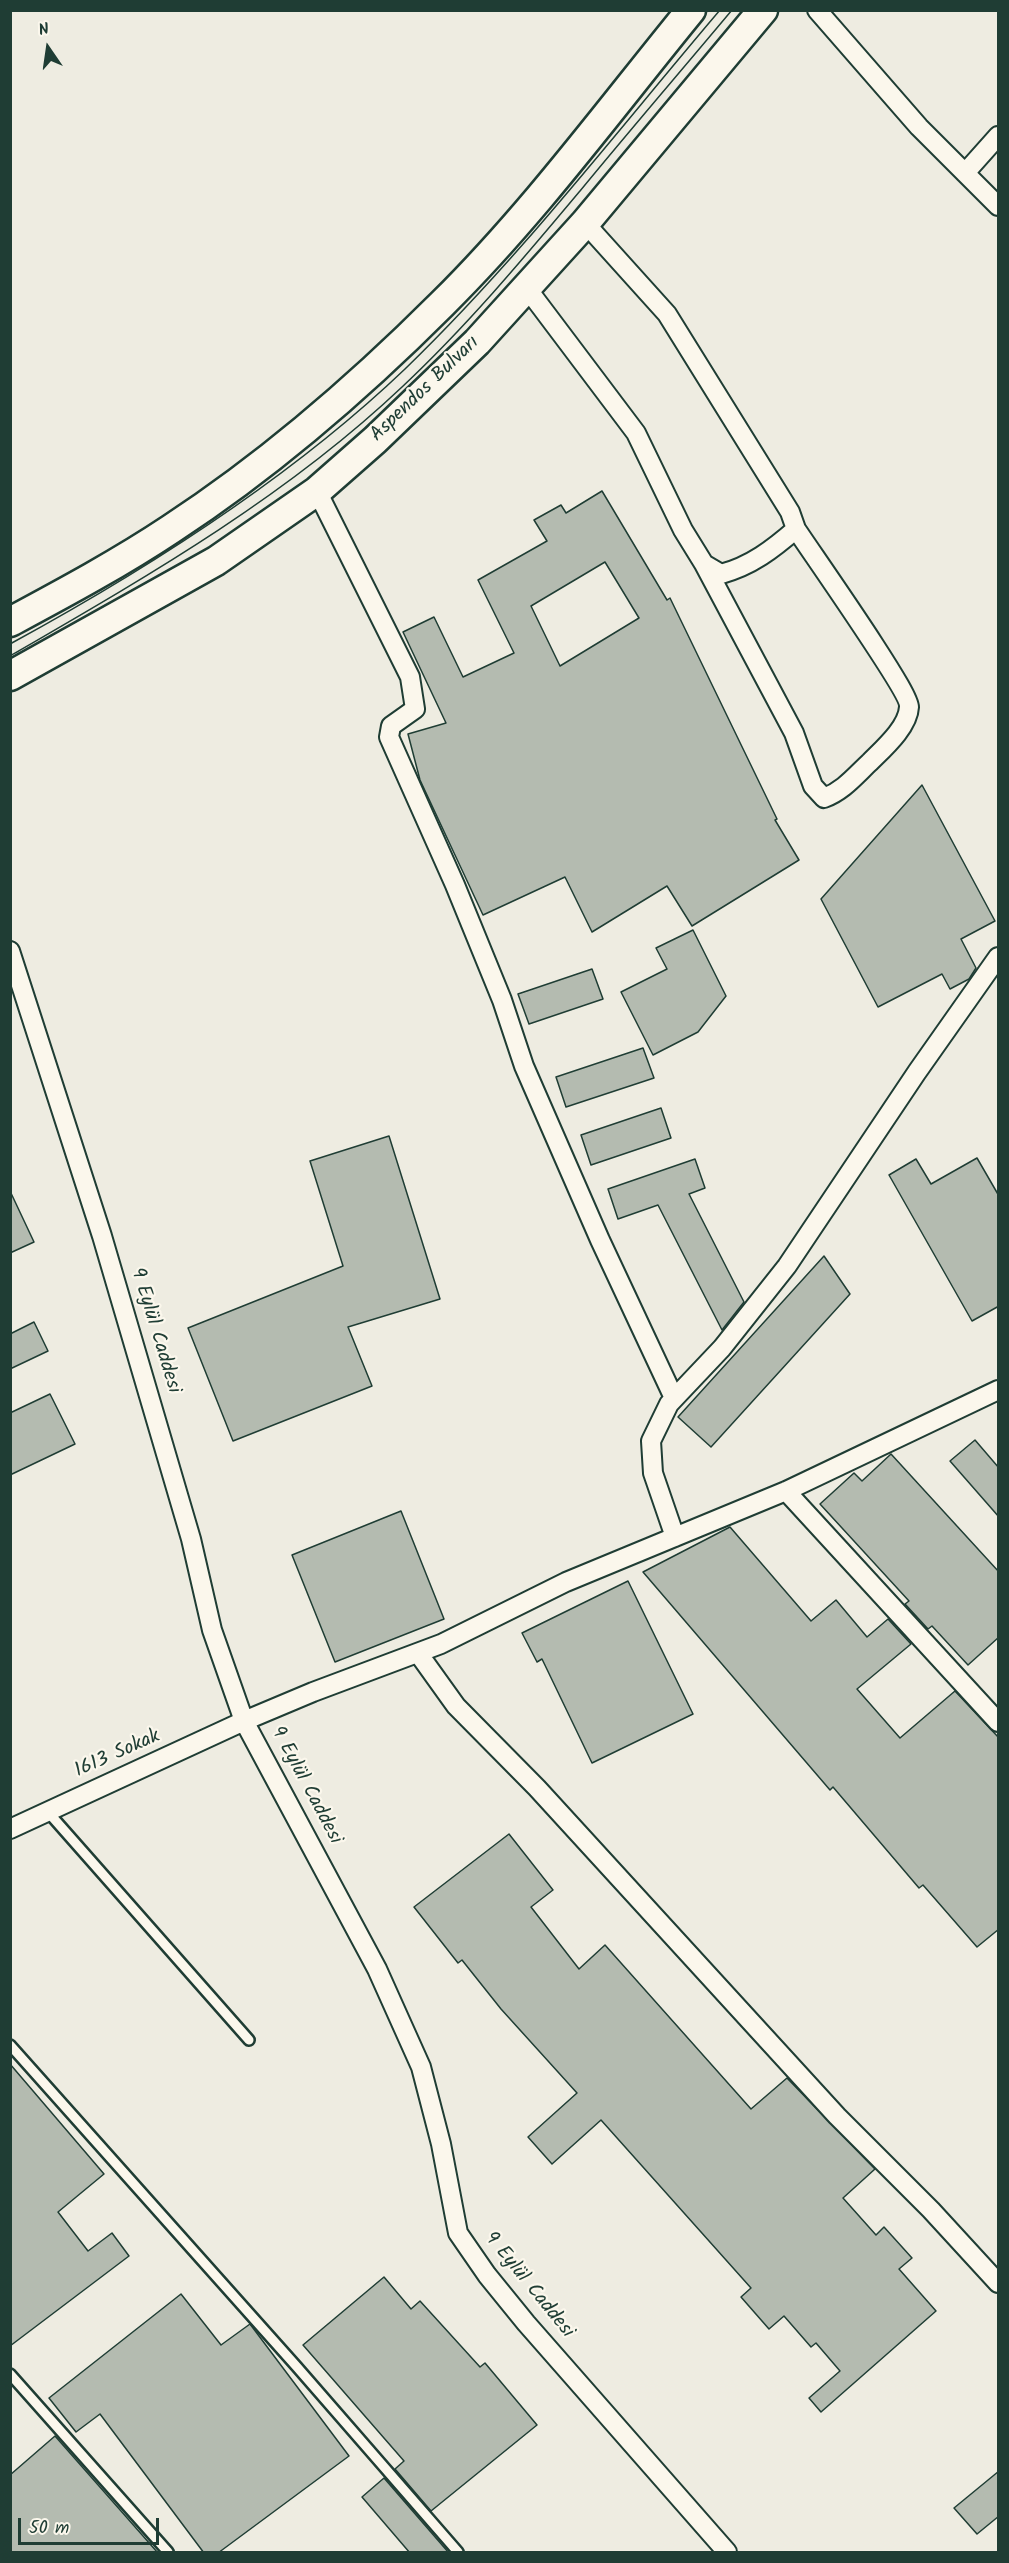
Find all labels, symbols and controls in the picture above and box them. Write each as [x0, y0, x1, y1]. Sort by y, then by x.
text: N [36, 17, 52, 43]
north arrow [18, 18, 78, 78]
street label: Aspendos Bulvarı [366, 332, 486, 448]
street label: 9 Eylül Caddesi [124, 1265, 184, 1397]
street label: 9 Eylül Caddesi [264, 1723, 346, 1849]
street label: 1613 Sokak [72, 1726, 164, 1784]
street label: 9 Eylül Caddesi [478, 2228, 578, 2344]
scale bar [21, 2506, 162, 2544]
text: 50 m [29, 2514, 69, 2543]

